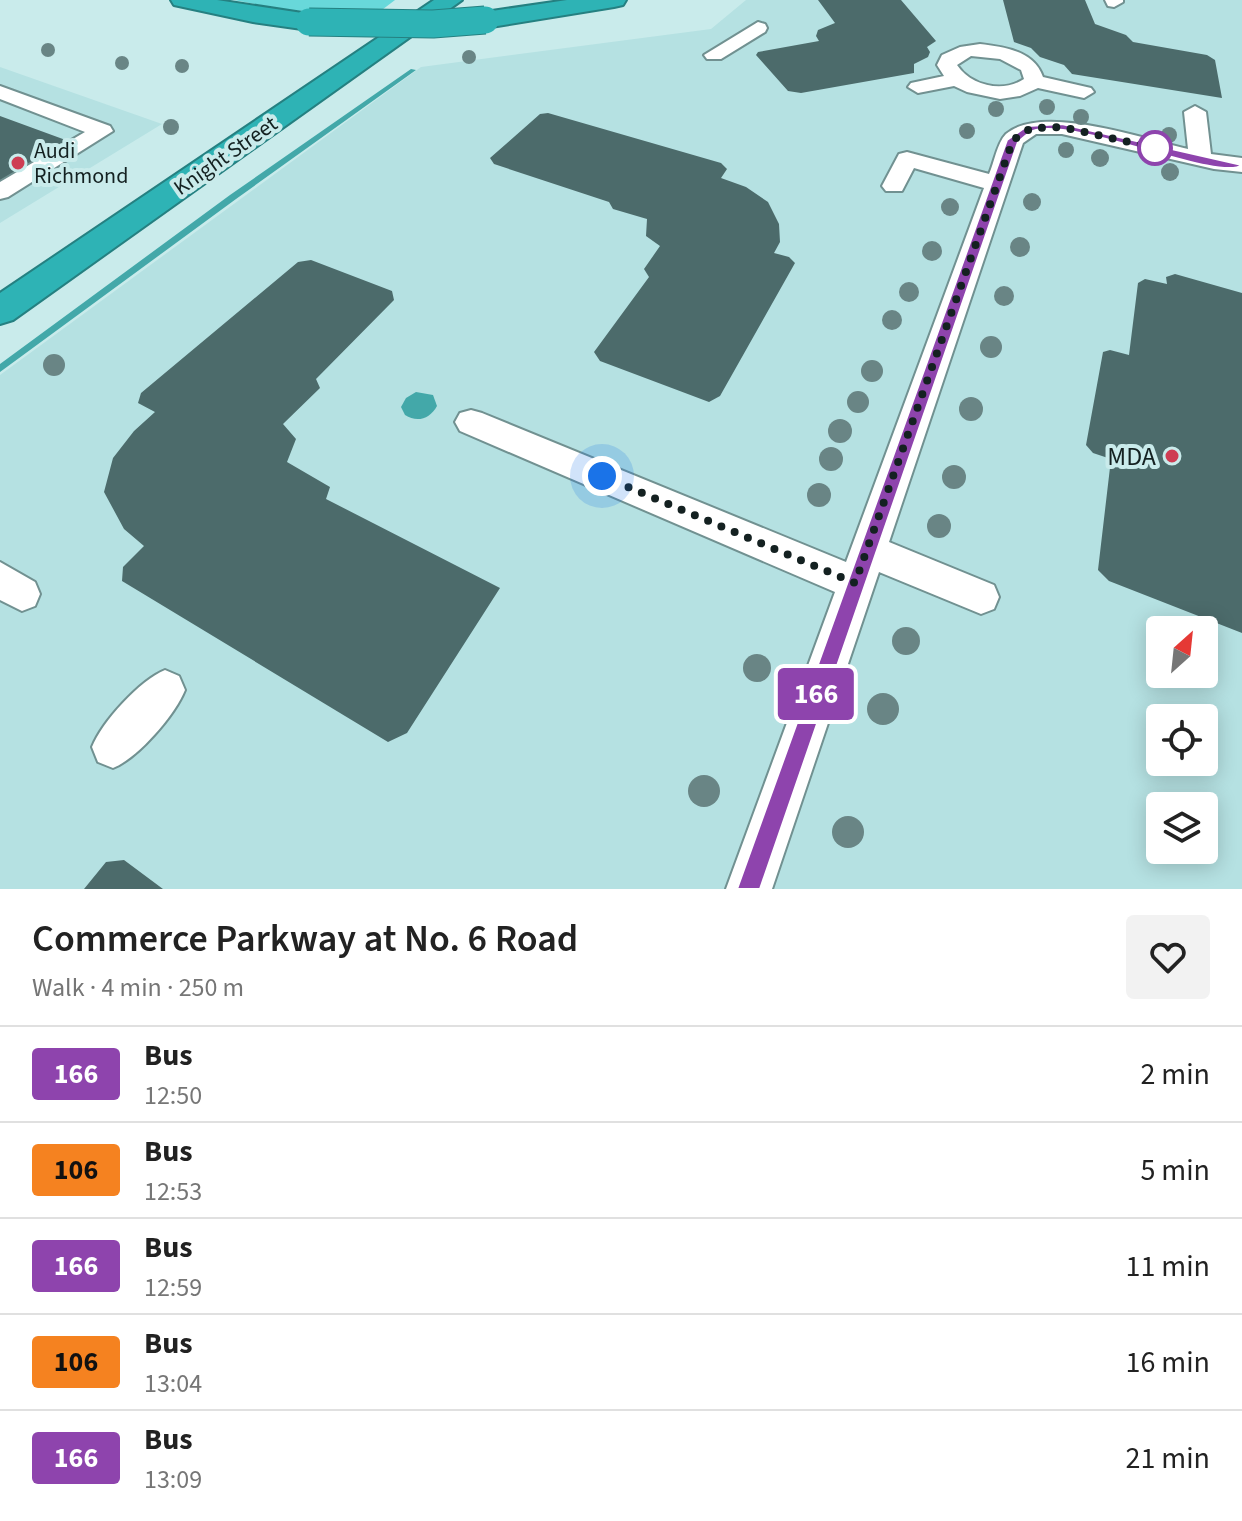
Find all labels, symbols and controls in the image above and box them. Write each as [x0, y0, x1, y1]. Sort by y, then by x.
street label: Knight Street [167, 108, 284, 203]
unlabelled marker [1138, 131, 1172, 165]
place label: Audi Richmond [34, 135, 128, 192]
marker: Audi Richmond [9, 154, 27, 172]
place label: MDA [1107, 438, 1157, 475]
marker: MDA [1163, 447, 1181, 465]
your location [582, 456, 622, 496]
north arrow [1146, 616, 1218, 688]
map controls [1146, 616, 1218, 864]
line badge: 166 [770, 668, 862, 720]
text: 166 [794, 674, 838, 714]
button: locate [1146, 704, 1218, 776]
button: layers [1146, 792, 1218, 864]
text: Commerce Parkway at No. 6 Road [32, 912, 578, 966]
button: heart [1126, 915, 1210, 999]
text: Walk · 4 min · 250 m [32, 969, 244, 1006]
text: Bus [144, 1034, 192, 1077]
text: 2 min [1140, 1053, 1210, 1096]
text: 166 [54, 1054, 98, 1094]
text: 12:50 [144, 1077, 202, 1114]
text: Bus [144, 1130, 192, 1173]
text: 5 min [1140, 1149, 1210, 1192]
text: 106 [54, 1150, 98, 1190]
text: 12:53 [144, 1173, 202, 1210]
text: Bus [144, 1226, 192, 1269]
text: 11 min [1126, 1245, 1210, 1288]
text: 166 [54, 1246, 98, 1286]
text: 12:59 [144, 1269, 202, 1306]
text: Bus [144, 1322, 192, 1365]
text: 16 min [1126, 1341, 1210, 1384]
text: 106 [54, 1342, 98, 1382]
text: 13:04 [144, 1365, 202, 1402]
text: Bus [144, 1418, 192, 1461]
text: 21 min [1126, 1437, 1210, 1480]
text: 166 [54, 1438, 98, 1478]
text: 13:09 [144, 1461, 202, 1498]

